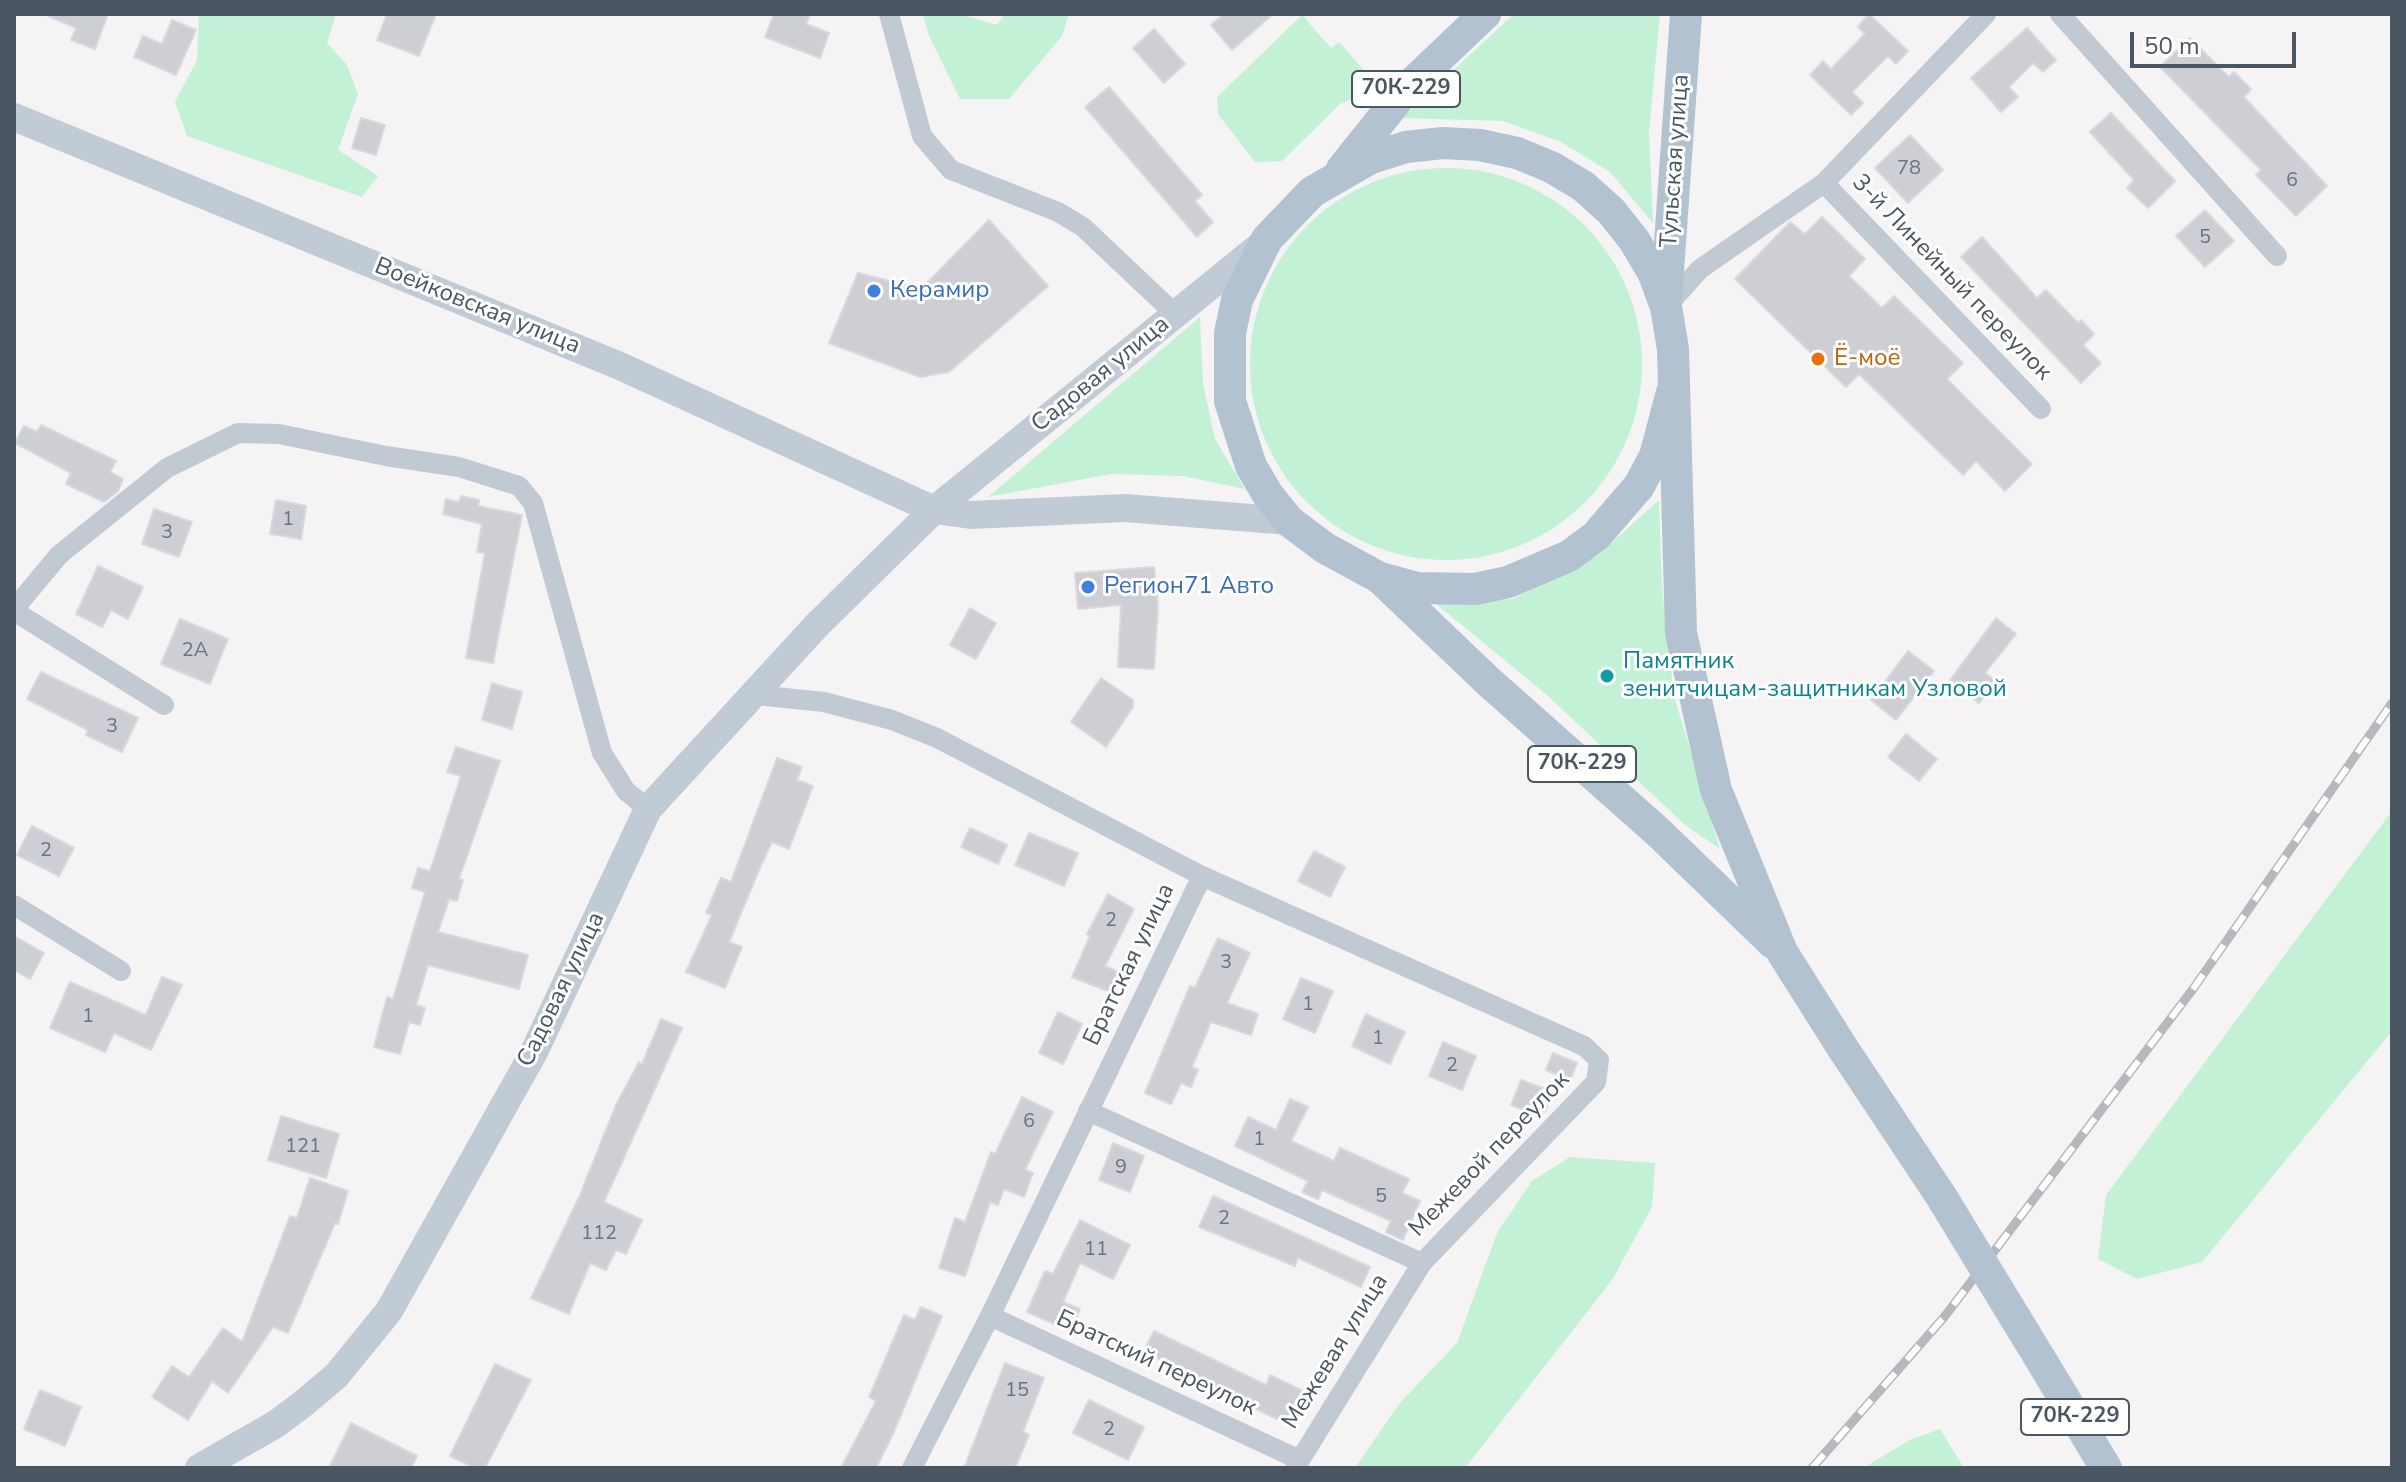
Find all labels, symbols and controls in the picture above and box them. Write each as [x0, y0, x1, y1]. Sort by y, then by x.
scale bar [2134, 16, 2300, 66]
text: 50 m [2144, 30, 2200, 62]
road number: 70К-229 [1352, 71, 1460, 107]
street label: Тульская улица [1656, 73, 1696, 249]
house number: 78 [1897, 157, 1921, 181]
street label: 3-й Линейный переулок [1845, 169, 2057, 387]
house number: 6 [2286, 169, 2298, 193]
house number: 5 [2199, 226, 2211, 250]
street label: Воейковская улица [370, 253, 584, 361]
place label: Керамир [890, 277, 989, 305]
marker: Керамир [865, 282, 883, 300]
street label: Садовая улица [1026, 311, 1176, 439]
place label: Ё-моё [1834, 345, 1901, 373]
marker: Ё-моё [1809, 350, 1827, 368]
house number: 1 [282, 508, 294, 532]
house number: 3 [161, 521, 173, 545]
place label: Регион71 Авто [1104, 573, 1274, 601]
marker: Регион71 Авто [1079, 578, 1097, 596]
house number: 2А [182, 639, 208, 663]
place label: Памятник зенитчицам-защитникам Узловой [1623, 648, 2007, 704]
marker: Памятник зенитчицам-защитникам Узловой [1598, 667, 1616, 685]
house number: 3 [106, 715, 118, 739]
road number: 70К-229 [1528, 746, 1636, 782]
house number: 2 [40, 839, 52, 863]
street label: Братская улица [1078, 879, 1182, 1051]
street label: Садовая улица [512, 908, 612, 1072]
house number: 2 [1105, 909, 1117, 933]
house number: 3 [1220, 951, 1232, 975]
house number: 1 [1302, 993, 1314, 1017]
house number: 1 [82, 1005, 94, 1029]
house number: 1 [1372, 1027, 1384, 1051]
house number: 2 [1446, 1054, 1458, 1078]
street label: Межевой переулок [1404, 1067, 1576, 1243]
house number: 6 [1023, 1110, 1035, 1134]
house number: 1 [1253, 1128, 1265, 1152]
house number: 121 [285, 1135, 321, 1159]
house number: 9 [1115, 1156, 1127, 1180]
house number: 5 [1375, 1185, 1387, 1209]
house number: 2 [1218, 1207, 1230, 1231]
house number: 112 [581, 1222, 617, 1246]
house number: 11 [1084, 1238, 1108, 1262]
street label: Межевая улица [1277, 1269, 1395, 1435]
street label: Братский переулок [1051, 1305, 1261, 1423]
house number: 15 [1005, 1379, 1029, 1403]
road number: 70К-229 [2021, 1399, 2129, 1435]
house number: 2 [1103, 1418, 1115, 1442]

